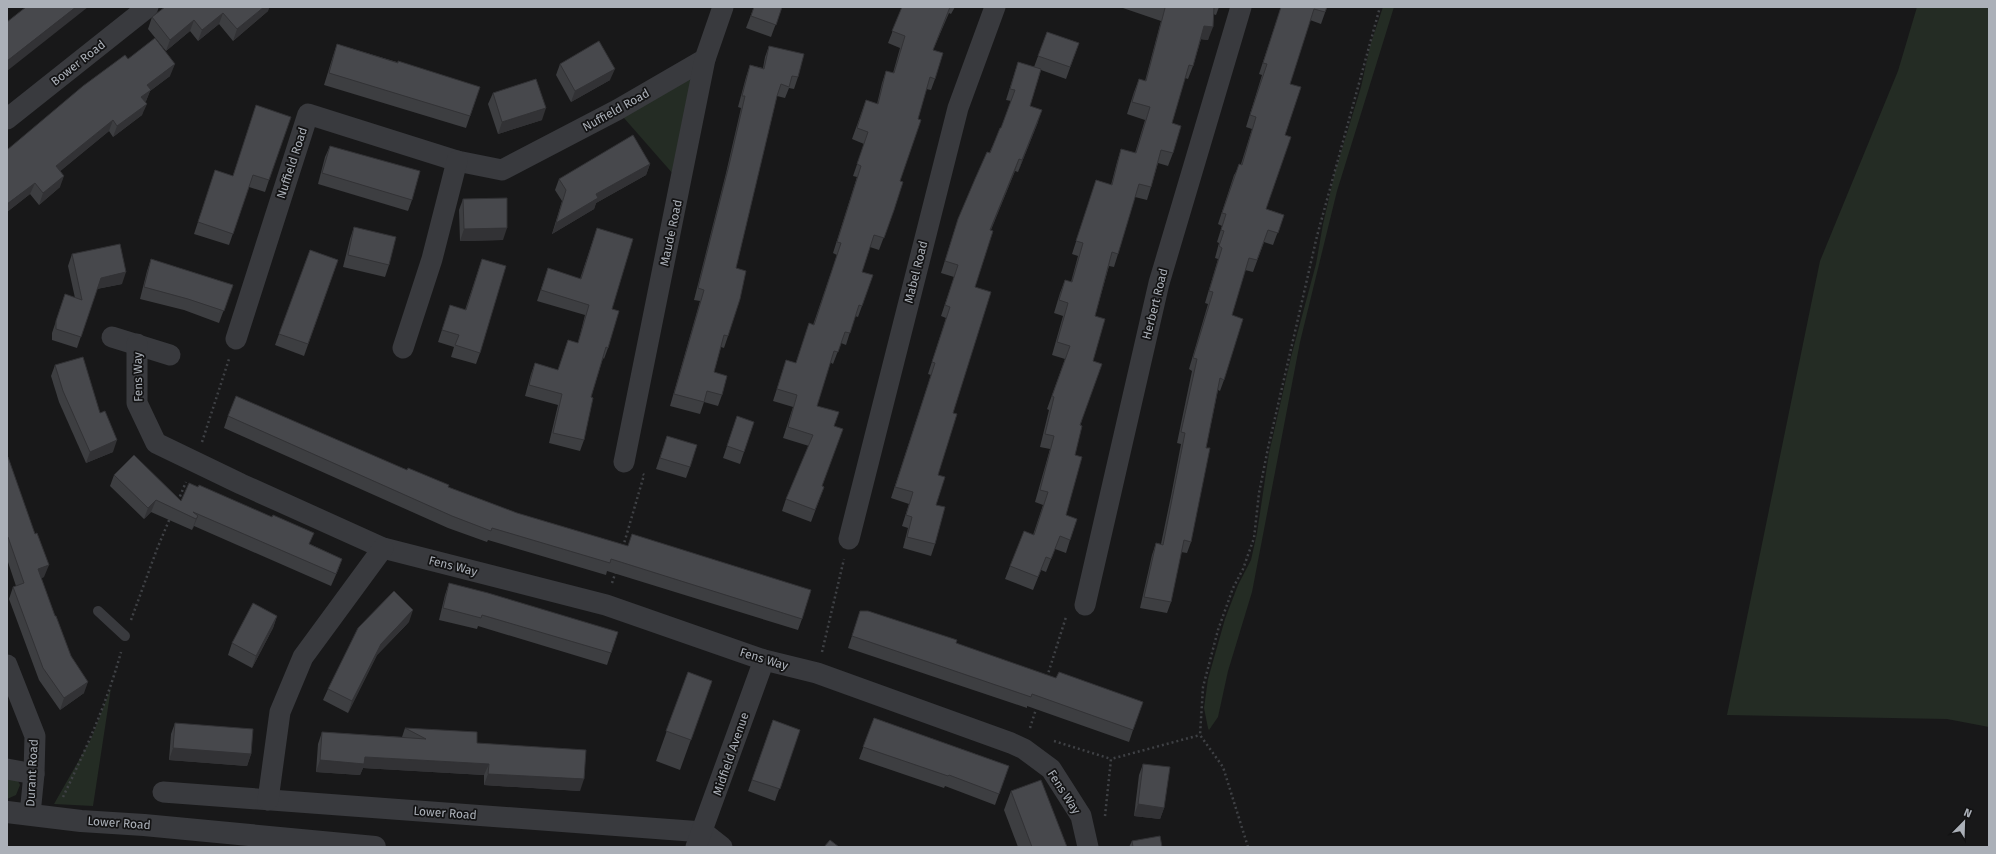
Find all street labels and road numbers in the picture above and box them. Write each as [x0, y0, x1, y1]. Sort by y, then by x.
street label: Bower Road [48, 37, 108, 89]
street label: Nuffield Road [580, 86, 652, 134]
street label: Nuffield Road [274, 126, 310, 200]
street label: Maude Road [657, 199, 685, 267]
street label: Mabel Road [901, 239, 931, 305]
street label: Herbert Road [1139, 267, 1171, 341]
street label: Fens Way [131, 352, 145, 402]
street label: Fens Way [427, 553, 479, 579]
street label: Fens Way [738, 645, 790, 673]
street label: Midfield Avenue [710, 711, 752, 797]
street label: Durant Road [23, 739, 41, 807]
street label: Fens Way [1045, 767, 1083, 817]
street label: Lower Road [413, 804, 477, 822]
street label: Lower Road [87, 814, 151, 832]

